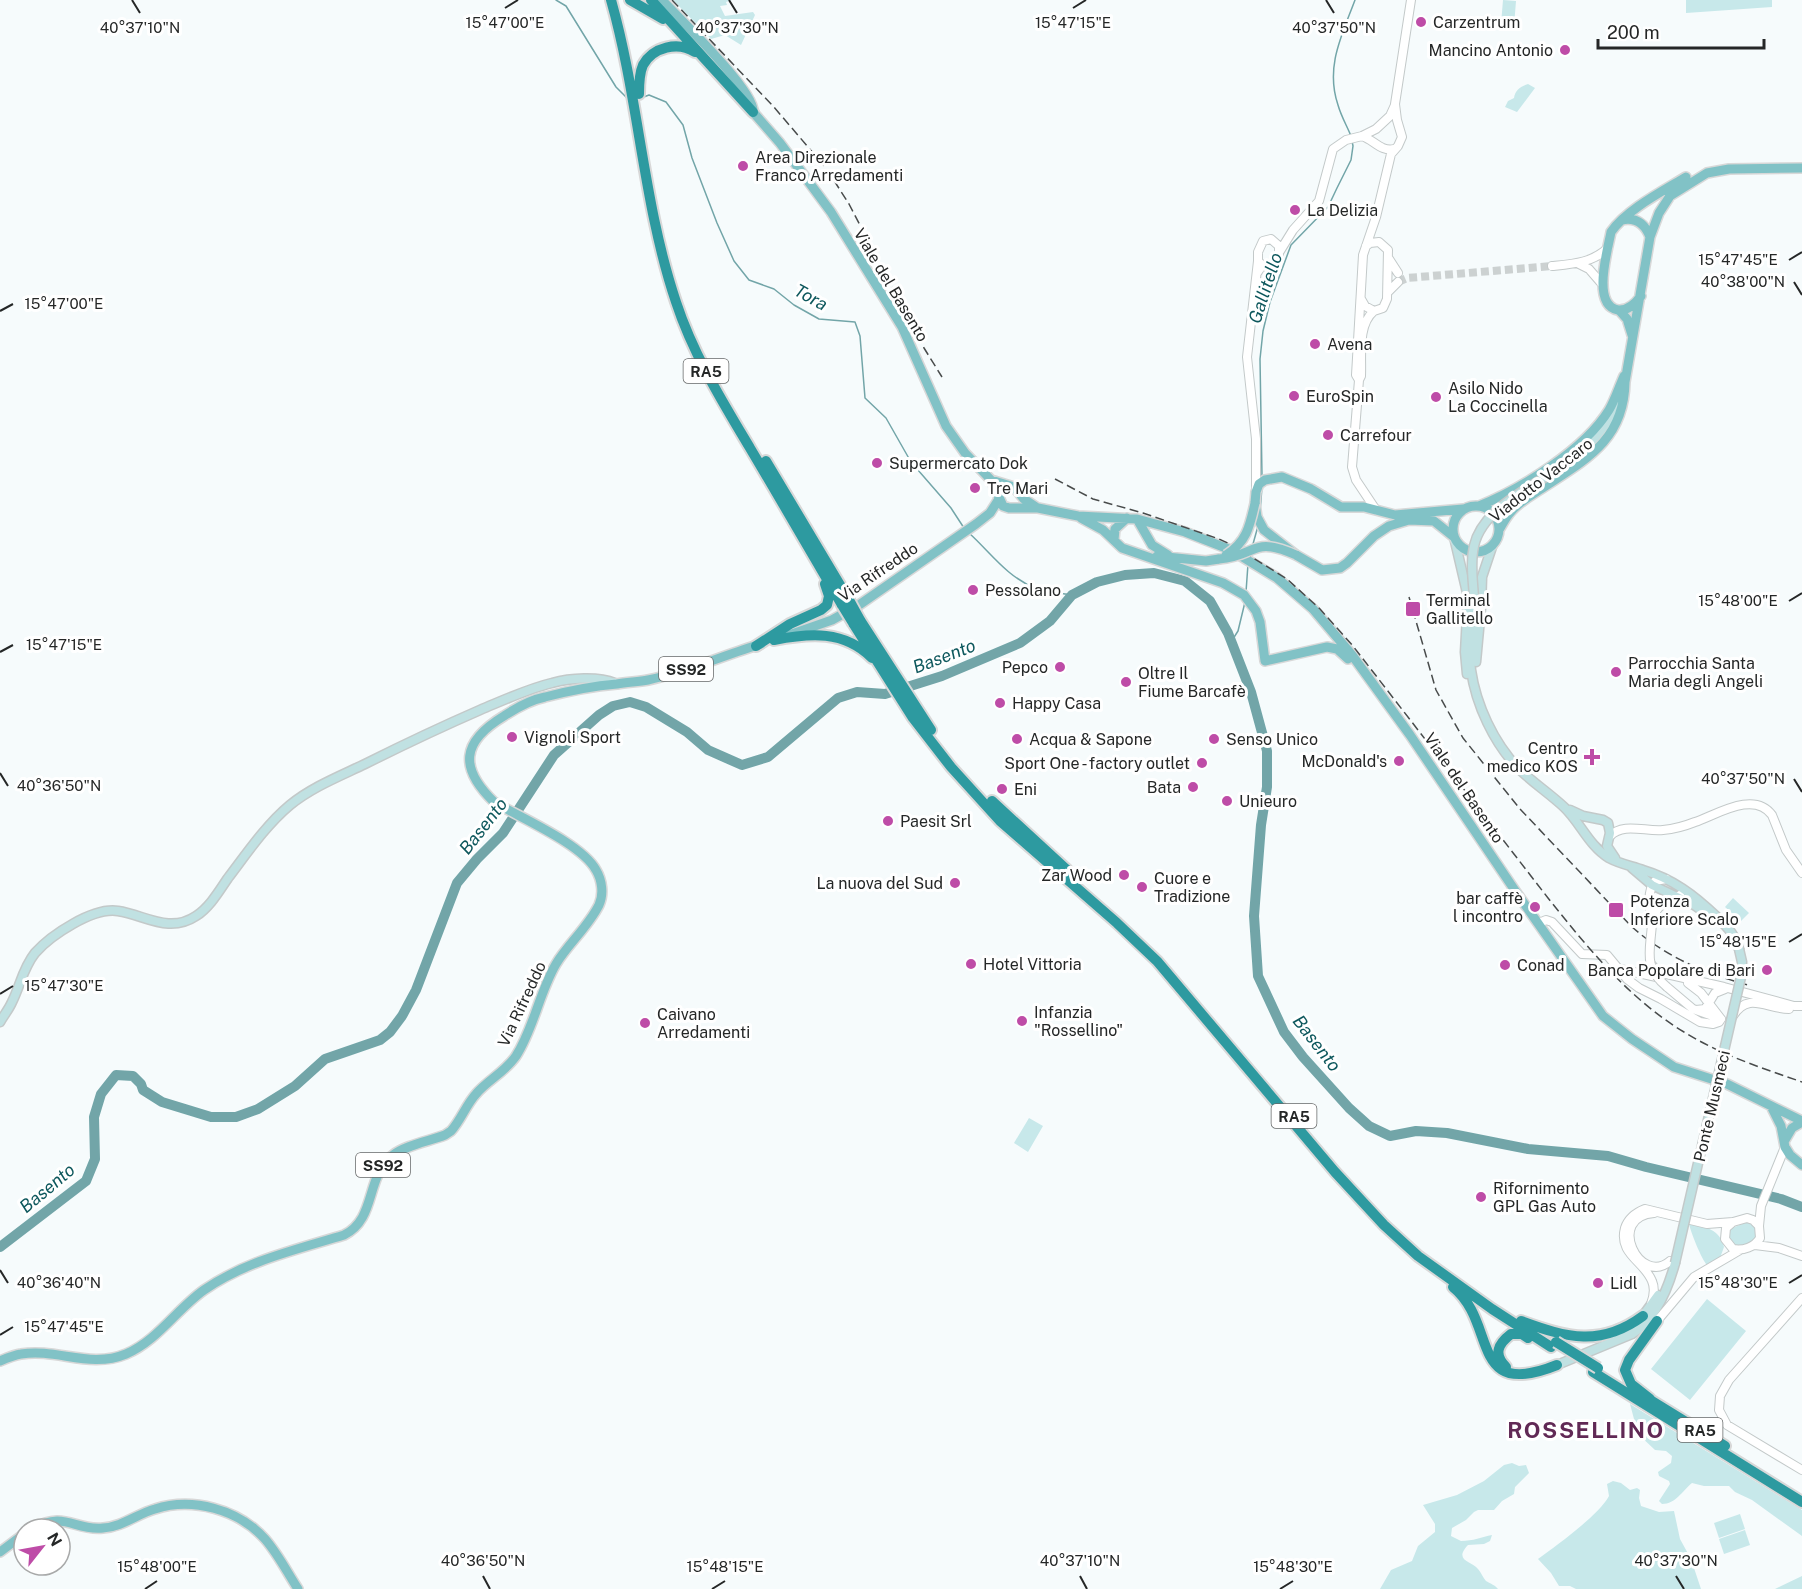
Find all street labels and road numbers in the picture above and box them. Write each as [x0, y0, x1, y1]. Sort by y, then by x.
street label: Viale del Basento [850, 225, 932, 345]
road number: RA5 [684, 359, 728, 383]
street label: Viadotto Vaccaro [1486, 434, 1596, 526]
street label: Via Rifreddo [835, 538, 921, 606]
road number: SS92 [659, 657, 713, 681]
street label: Viale del Basento [1420, 729, 1508, 847]
street label: Via Rifreddo [494, 958, 550, 1050]
street label: Ponte Musmeci [1690, 1048, 1734, 1164]
road number: RA5 [1272, 1104, 1316, 1128]
road number: SS92 [356, 1153, 410, 1177]
road number: RA5 [1678, 1418, 1722, 1442]

